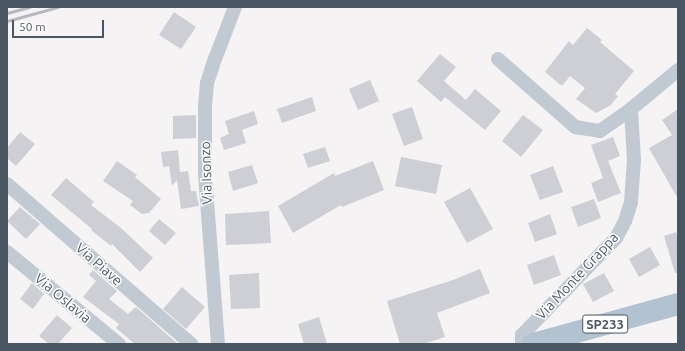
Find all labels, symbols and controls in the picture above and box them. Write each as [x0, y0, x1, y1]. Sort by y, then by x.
scale bar [14, 12, 106, 38]
text: 50 m [19, 20, 46, 33]
street label: Via Isonzo [196, 141, 216, 205]
street label: Via Monte Grappa [532, 229, 622, 323]
street label: Via Piave [72, 239, 126, 289]
street label: Via Oslavia [31, 270, 95, 326]
road number: SP233 [582, 313, 628, 335]

